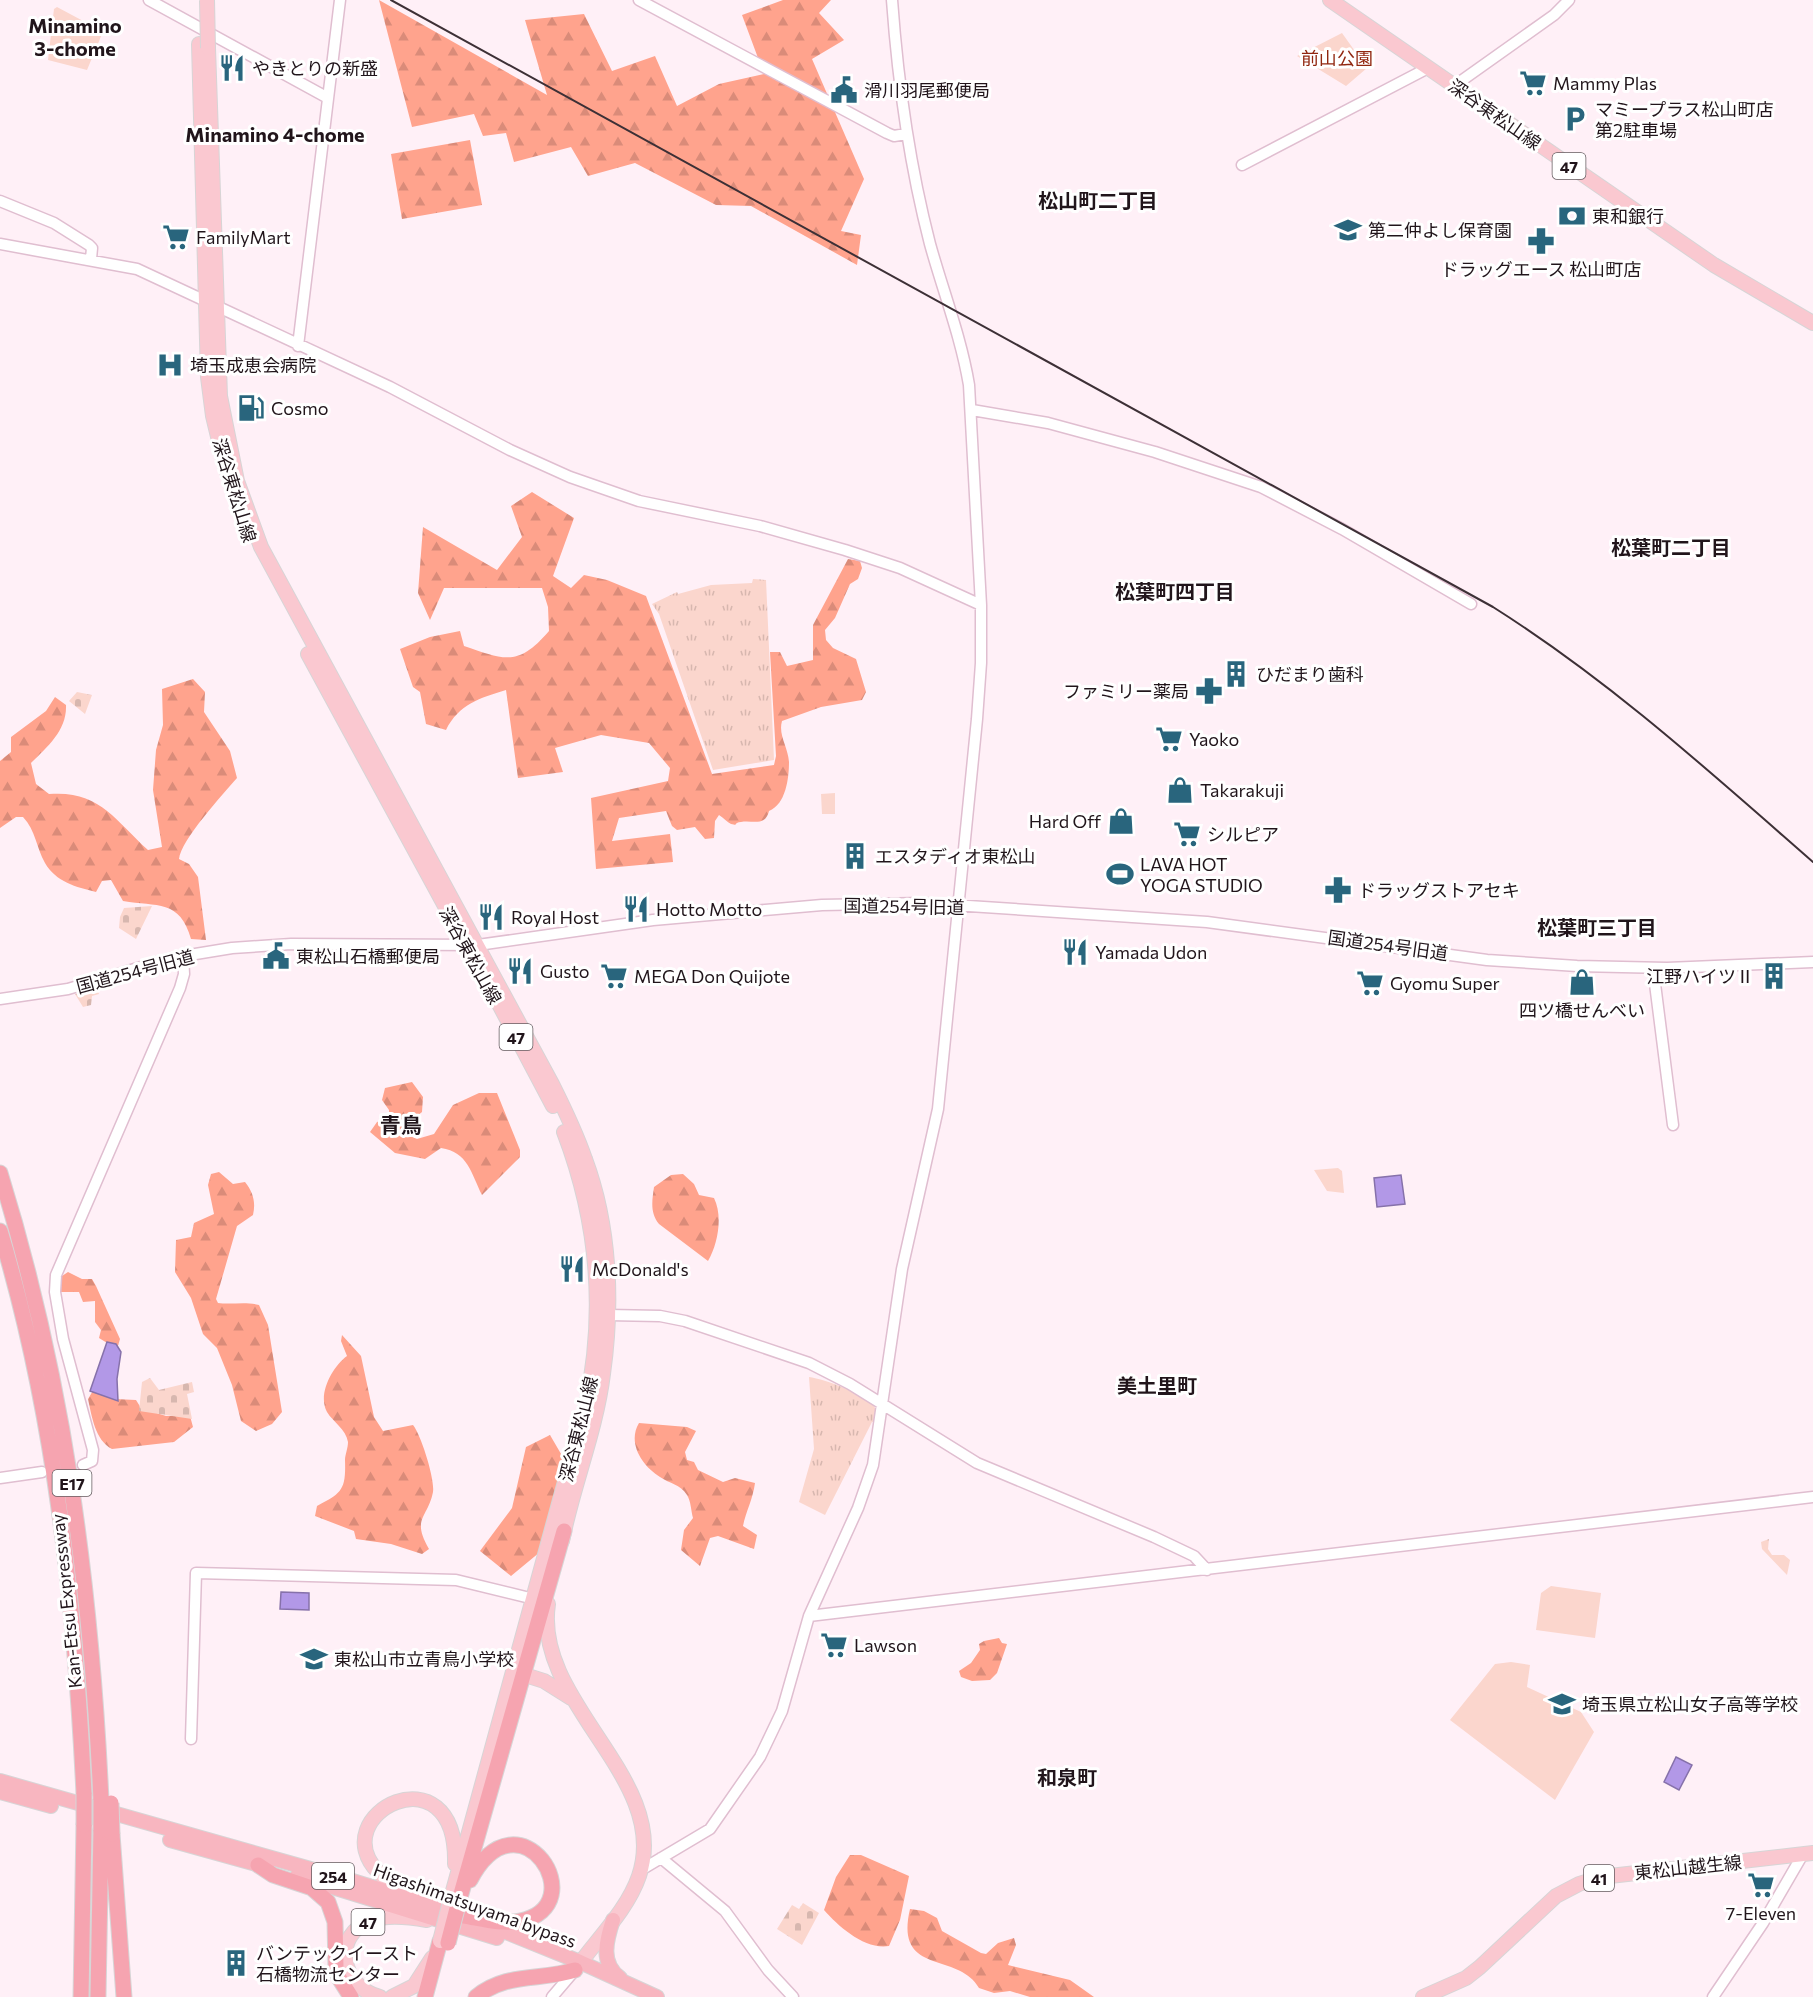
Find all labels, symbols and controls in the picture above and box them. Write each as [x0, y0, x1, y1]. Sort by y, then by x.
district label: Minamino 3-chome [28, 13, 122, 60]
park label: 前山公園 [1301, 47, 1373, 69]
restaurant icon: やきとりの新盛 [217, 53, 247, 83]
place label: やきとりの新盛 [252, 57, 378, 79]
supermarket icon: Mammy Plas [1518, 68, 1548, 98]
place label: Mammy Plas [1553, 72, 1657, 94]
street label: 深谷東松山線 [1444, 74, 1546, 154]
public building icon: 滑川羽尾郵便局 [829, 75, 859, 105]
place label: 滑川羽尾郵便局 [864, 79, 990, 101]
place label: マミープラス松山町店 第2駐車場 [1595, 98, 1774, 141]
parking icon: マミープラス松山町店 第2駐車場 [1560, 104, 1590, 134]
district label: Minamino 4-chome [185, 122, 365, 146]
road number: 47 [1552, 153, 1586, 179]
district label: 松山町二丁目 [1038, 188, 1158, 212]
bank icon: 東和銀行 [1557, 201, 1587, 231]
place label: 東和銀行 [1592, 205, 1664, 227]
school or university icon: 第二仲よし保育園 [1333, 215, 1363, 245]
place label: 第二仲よし保育園 [1368, 219, 1512, 241]
supermarket icon: FamilyMart [161, 222, 191, 252]
place label: FamilyMart [196, 226, 291, 248]
pharmacy icon: ドラッグエース 松山町店 [1526, 226, 1556, 256]
place label: ドラッグエース 松山町店 [1441, 258, 1641, 280]
hospital icon: 埼玉成恵会病院 [155, 350, 185, 380]
place label: 埼玉成恵会病院 [190, 354, 316, 376]
fuel station icon: Cosmo [236, 393, 266, 423]
place label: Cosmo [271, 397, 329, 419]
street label: 深谷東松山線 [209, 435, 261, 545]
district label: 松葉町二丁目 [1611, 535, 1731, 559]
district label: 松葉町四丁目 [1115, 579, 1235, 603]
building icon: ひだまり歯科 [1221, 659, 1251, 689]
place label: ひだまり歯科 [1256, 663, 1364, 685]
pharmacy icon: ファミリー薬局 [1194, 676, 1224, 706]
place label: ファミリー薬局 [1063, 680, 1189, 702]
supermarket icon: Yaoko [1154, 724, 1184, 754]
place label: Yaoko [1189, 728, 1239, 750]
shop icon: Takarakuji [1165, 775, 1195, 805]
place label: Takarakuji [1200, 779, 1284, 801]
shop icon: Hard Off [1106, 806, 1136, 836]
place label: Hard Off [1029, 810, 1101, 832]
supermarket icon: シルピア [1172, 819, 1202, 849]
place label: シルピア [1207, 823, 1279, 845]
building icon: エスタディオ東松山 [840, 841, 870, 871]
place label: エスタディオ東松山 [875, 845, 1036, 867]
place label: LAVA HOT YOGA STUDIO [1140, 853, 1263, 896]
sports icon: LAVA HOT YOGA STUDIO [1105, 859, 1135, 889]
pharmacy icon: ドラッグストアセキ [1323, 875, 1353, 905]
place label: ドラッグストアセキ [1358, 879, 1520, 901]
restaurant icon: Hotto Motto [621, 894, 651, 924]
street label: 国道254号旧道 [843, 894, 965, 918]
place label: Hotto Motto [656, 898, 762, 920]
street label: 深谷東松山線 [435, 902, 507, 1008]
restaurant icon: Royal Host [476, 902, 506, 932]
place label: Royal Host [511, 906, 599, 928]
district label: 松葉町三丁目 [1537, 915, 1657, 939]
street label: 国道254号旧道 [1326, 926, 1450, 964]
restaurant icon: Yamada Udon [1060, 937, 1090, 967]
public building icon: 東松山石橋郵便局 [261, 941, 291, 971]
place label: Yamada Udon [1095, 941, 1207, 963]
street label: 国道254号旧道 [74, 945, 196, 997]
place label: 東松山石橋郵便局 [296, 945, 440, 967]
restaurant icon: Gusto [505, 956, 535, 986]
place label: Gusto [540, 960, 589, 982]
supermarket icon: MEGA Don Quijote [599, 961, 629, 991]
building icon: 江野ハイツⅡ [1759, 961, 1789, 991]
place label: MEGA Don Quijote [634, 965, 790, 987]
place label: 江野ハイツⅡ [1646, 965, 1754, 987]
shop icon: 四ツ橋せんべい [1567, 967, 1597, 997]
supermarket icon: Gyomu Super [1355, 968, 1385, 998]
place label: Gyomu Super [1390, 972, 1500, 994]
place label: 四ツ橋せんべい [1519, 999, 1645, 1021]
road number: 47 [500, 1024, 532, 1050]
district label: 青鳥 [380, 1112, 422, 1137]
restaurant icon: McDonald's [557, 1254, 587, 1284]
place label: McDonald's [592, 1258, 689, 1280]
district label: 美土里町 [1117, 1373, 1197, 1397]
street label: 深谷東松山線 [554, 1374, 602, 1484]
road number: E17 [52, 1470, 92, 1496]
street label: Kan-Etsu Expressway [46, 1513, 86, 1689]
supermarket icon: Lawson [819, 1630, 849, 1660]
place label: Lawson [854, 1634, 917, 1656]
school or university icon: 東松山市立青鳥小学校 [299, 1644, 329, 1674]
place label: 東松山市立青鳥小学校 [334, 1648, 514, 1670]
school or university icon: 埼玉県立松山女子高等学校 [1547, 1689, 1577, 1719]
place label: 埼玉県立松山女子高等学校 [1582, 1693, 1798, 1715]
district label: 和泉町 [1037, 1765, 1097, 1789]
street label: 東松山越生線 [1633, 1850, 1743, 1884]
street label: Higashimatsuyama bypass [371, 1858, 579, 1952]
road number: 254 [312, 1863, 354, 1889]
road number: 41 [1584, 1865, 1614, 1891]
supermarket icon: 7-Eleven [1746, 1870, 1776, 1900]
place label: 7-Eleven [1726, 1902, 1796, 1924]
road number: 47 [352, 1909, 385, 1935]
place label: バンテックイースト 石橋物流センター [256, 1942, 418, 1985]
building icon: バンテックイースト 石橋物流センター [221, 1948, 251, 1978]

